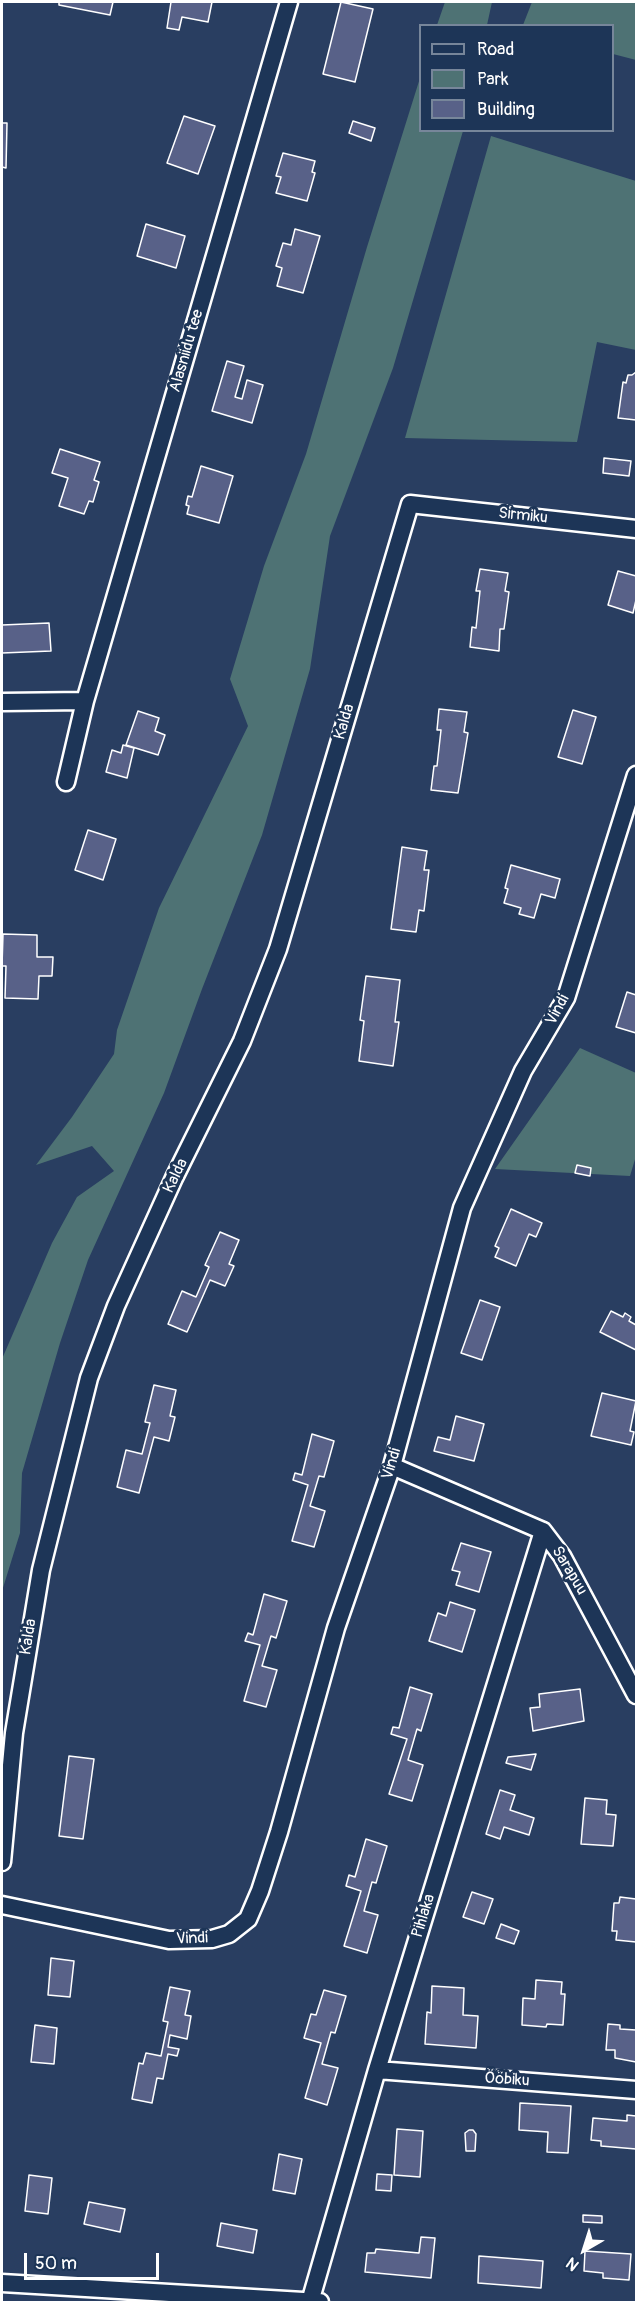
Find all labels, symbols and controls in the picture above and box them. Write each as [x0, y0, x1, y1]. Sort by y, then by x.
legend [419, 24, 614, 132]
text: Road [477, 38, 514, 61]
text: Park [477, 68, 509, 91]
text: Building [477, 98, 535, 121]
street label: Alasniidu tee [166, 307, 208, 395]
street label: Sirmiku [497, 504, 549, 528]
street label: Kalda [331, 702, 359, 742]
street label: Vindi [542, 991, 574, 1029]
street label: Kalda [159, 1156, 193, 1196]
street label: Vindi [378, 1446, 406, 1482]
street label: Sarapuu [547, 1543, 591, 1599]
street label: Kalda [17, 1618, 41, 1656]
street label: Pihlaka [408, 1892, 440, 1940]
street label: Vindi [176, 1929, 208, 1949]
street label: Ööbiku [484, 2069, 530, 2091]
north arrow [554, 2220, 614, 2280]
scale bar [27, 2241, 162, 2279]
text: 50 m [35, 2252, 77, 2275]
text: N [562, 2253, 583, 2275]

